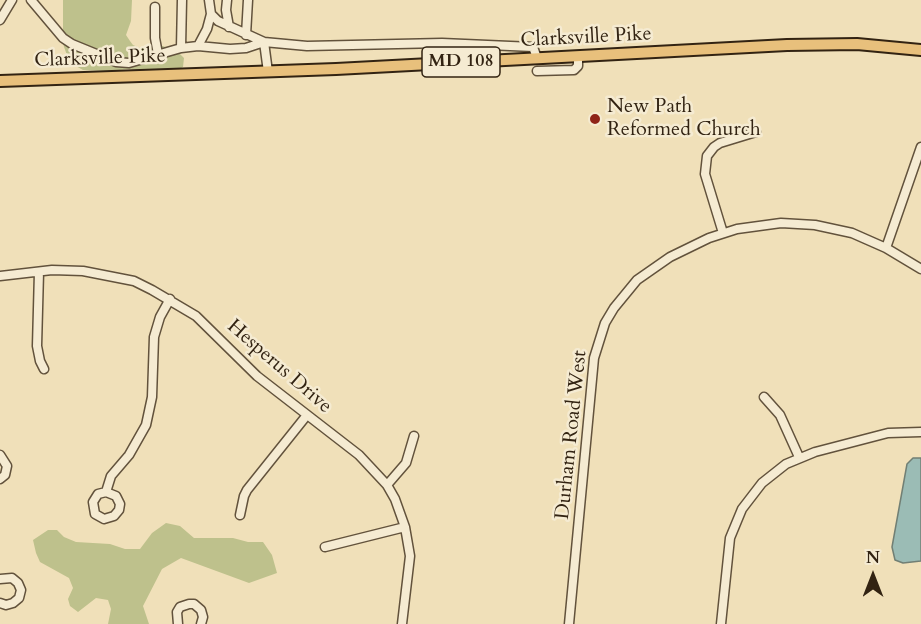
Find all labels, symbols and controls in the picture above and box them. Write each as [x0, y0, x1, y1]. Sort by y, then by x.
street label: Clarksville Pike [520, 23, 652, 53]
street label: Clarksville Pike [34, 45, 166, 73]
road number: MD 108 [422, 47, 500, 77]
place label: New Path Reformed Church [607, 95, 761, 142]
marker: New Path Reformed Church [588, 112, 602, 126]
street label: Hesperus Drive [222, 315, 336, 419]
street label: Durham Road West [551, 349, 593, 521]
north arrow [843, 546, 903, 606]
text: N [866, 547, 880, 569]

